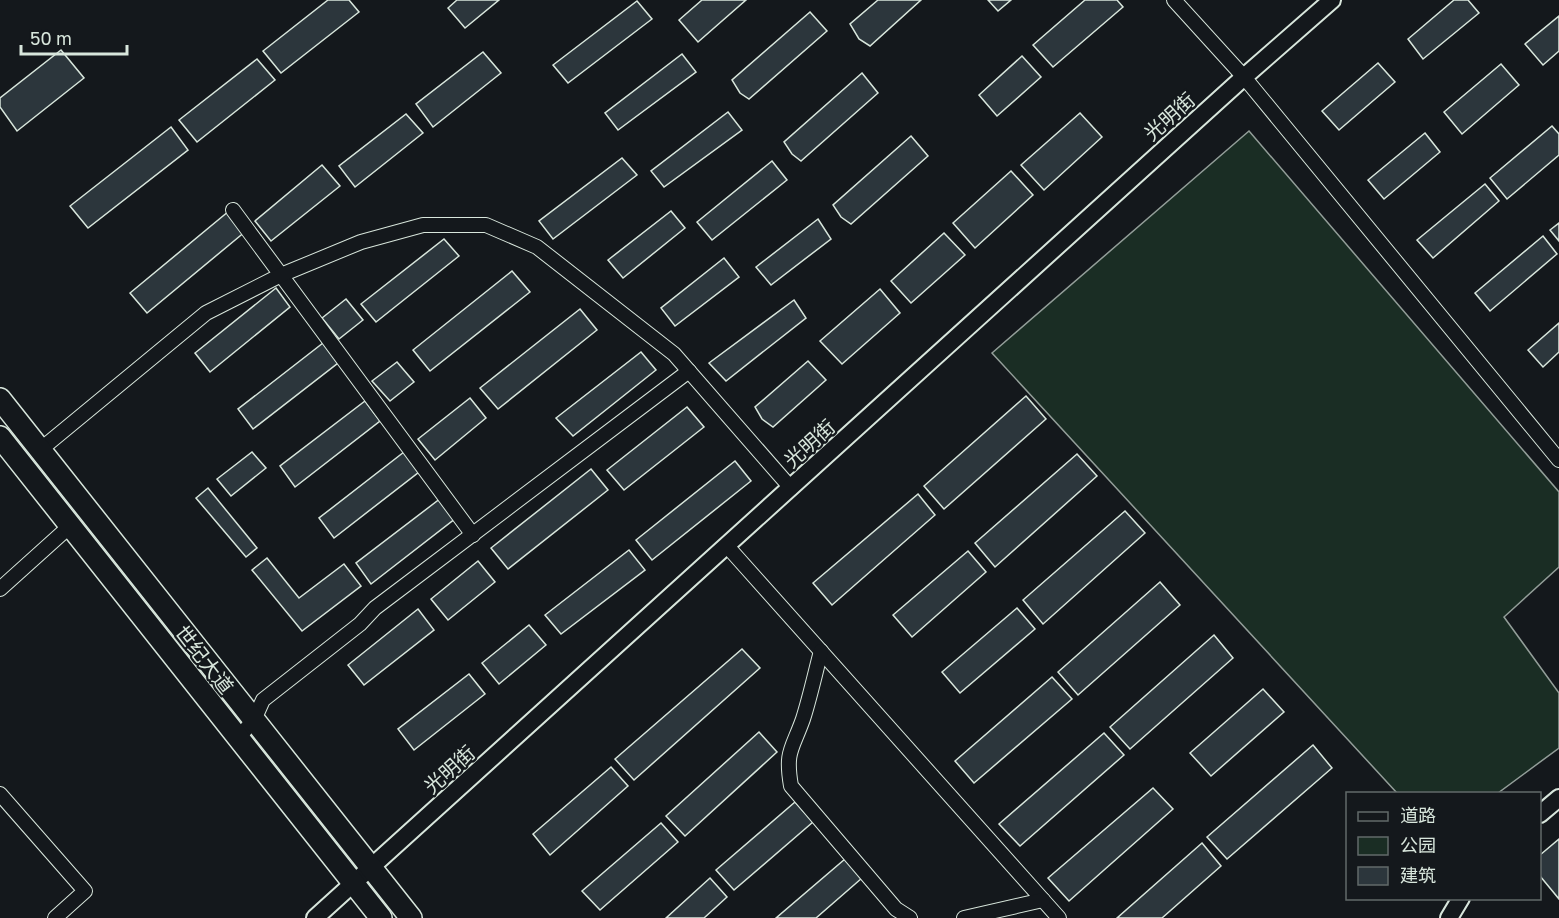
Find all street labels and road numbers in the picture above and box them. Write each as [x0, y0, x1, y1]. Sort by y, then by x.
street label: 光明街 [1139, 87, 1199, 145]
street label: 光明街 [779, 414, 839, 472]
street label: 世纪大道 [171, 620, 239, 698]
street label: 光明街 [419, 740, 479, 798]

